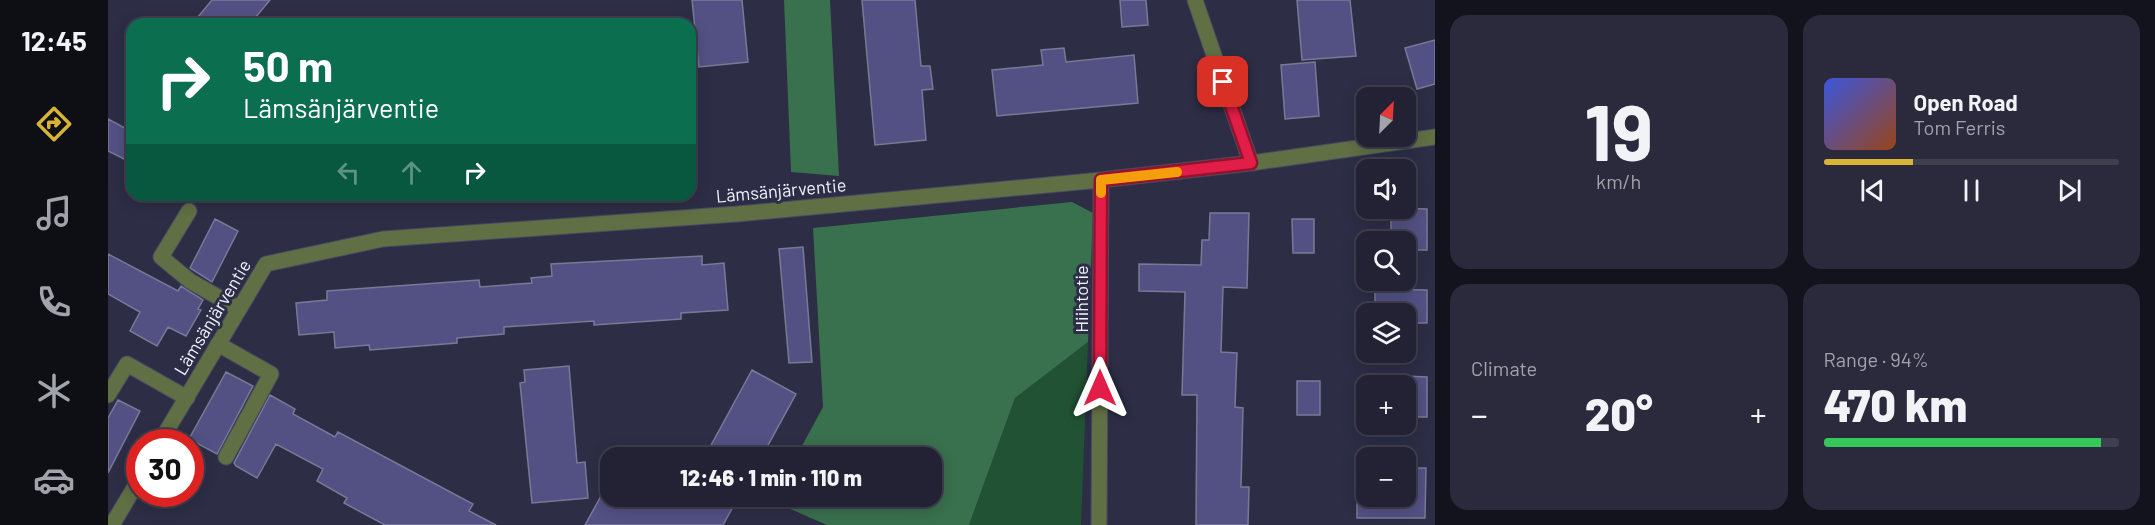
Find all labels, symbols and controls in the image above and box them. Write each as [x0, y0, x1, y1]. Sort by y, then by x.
text: 12:45 [21, 24, 87, 56]
text: 50 m [243, 40, 333, 90]
icon: right [144, 42, 222, 120]
pin [1197, 56, 1248, 107]
icon: arrive [1206, 65, 1239, 98]
text: 19 [1584, 83, 1653, 177]
north arrow [1356, 87, 1416, 147]
map controls [1356, 87, 1416, 507]
text: Open Road [1914, 89, 2018, 115]
text: Lämsänjärventie [243, 91, 439, 123]
icon: directions [33, 103, 75, 145]
text: Tom Ferris [1914, 115, 2005, 139]
icon: left [332, 156, 365, 189]
icon: ahead [395, 156, 428, 189]
icon: right [458, 156, 491, 189]
button: sound [1356, 159, 1416, 219]
text: km/h [1596, 169, 1641, 193]
street label: Lämsänjärventie [715, 173, 847, 207]
icon: previous [1856, 174, 1889, 207]
icon: pause [1955, 174, 1988, 207]
icon: next [2053, 174, 2086, 207]
icon: music [33, 192, 75, 234]
button: search [1356, 231, 1416, 291]
street label: Lämsänjärventie [169, 255, 255, 379]
street label: Hiihtotie [1070, 265, 1092, 333]
icon: phone [33, 281, 75, 323]
button: layers [1356, 303, 1416, 363]
text: Range · 94% [1824, 347, 1929, 371]
position arrow [1068, 356, 1132, 420]
text: Climate [1471, 356, 1537, 380]
icon: climate [33, 370, 75, 412]
button: + [1356, 375, 1416, 435]
text: 470 km [1824, 377, 1967, 431]
text: 20° [1585, 386, 1653, 440]
text: − [1471, 394, 1488, 434]
text: + [1750, 394, 1767, 434]
speed limit sign: 30 [126, 429, 204, 507]
button: − [1356, 447, 1416, 507]
icon: car [33, 459, 75, 501]
text: 12:46 · 1 min · 110 m [680, 464, 862, 490]

